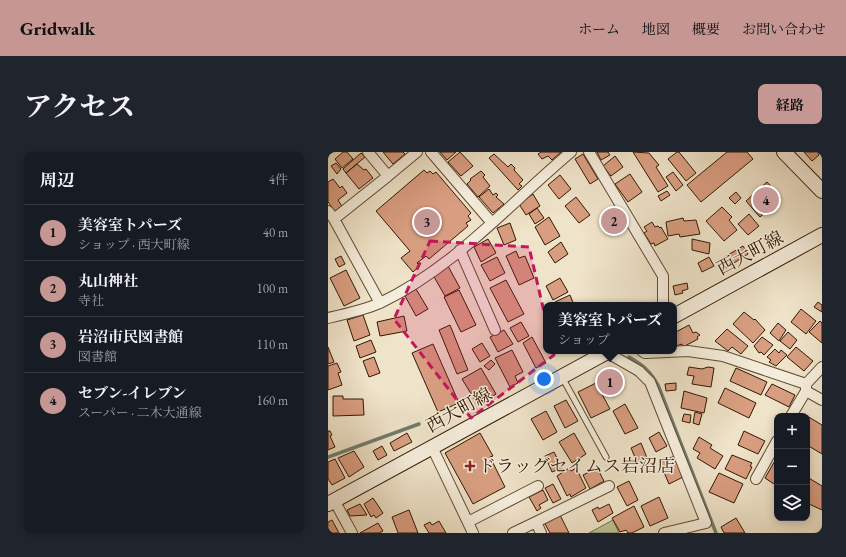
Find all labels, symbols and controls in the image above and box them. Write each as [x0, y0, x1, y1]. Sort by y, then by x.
text: Gridwalk [20, 16, 95, 41]
text: ホーム [578, 20, 620, 38]
text: 地図 [642, 20, 670, 38]
text: 概要 [692, 20, 720, 38]
text: お問い合わせ [742, 20, 826, 38]
button: 経路 [758, 84, 822, 124]
text: アクセス [24, 88, 135, 124]
text: 周辺 [40, 169, 74, 191]
text: 4件 [269, 171, 288, 188]
pin: 4 [753, 185, 779, 215]
pin: 2 [601, 206, 627, 236]
pin: 3 [414, 207, 440, 237]
text: 美容室トパーズ [78, 215, 182, 234]
text: 1 [50, 224, 56, 241]
text: 40 m [263, 224, 288, 241]
street label: 西大町線 [713, 226, 787, 280]
text: ショップ · 西大町線 [78, 236, 190, 253]
text: 丸山神社 [78, 271, 138, 290]
text: 2 [50, 280, 56, 297]
text: 100 m [257, 280, 288, 297]
text: 寺社 [78, 292, 104, 309]
popup [543, 302, 677, 354]
text: 美容室トパーズ [558, 310, 662, 329]
text: 岩沼市民図書館 [78, 327, 183, 346]
text: ショップ [558, 331, 610, 348]
text: 3 [50, 336, 56, 353]
text: 110 m [257, 336, 288, 353]
text: 図書館 [78, 348, 117, 365]
pin: 1 [597, 367, 623, 397]
your location [534, 369, 554, 389]
street label: 西大町線 [422, 382, 496, 437]
text: セブン-イレブン [78, 383, 187, 402]
text: 4 [50, 392, 56, 409]
text: 160 m [257, 392, 288, 409]
text: スーパー · 二木大通線 [78, 404, 202, 421]
map controls [774, 413, 810, 521]
button: + [774, 413, 810, 449]
button: − [774, 449, 810, 485]
place label: ドラッグセイムス岩沼店 [478, 454, 675, 477]
marker: ドラッグセイムス岩沼店 [465, 461, 475, 471]
button: layers [774, 485, 810, 521]

